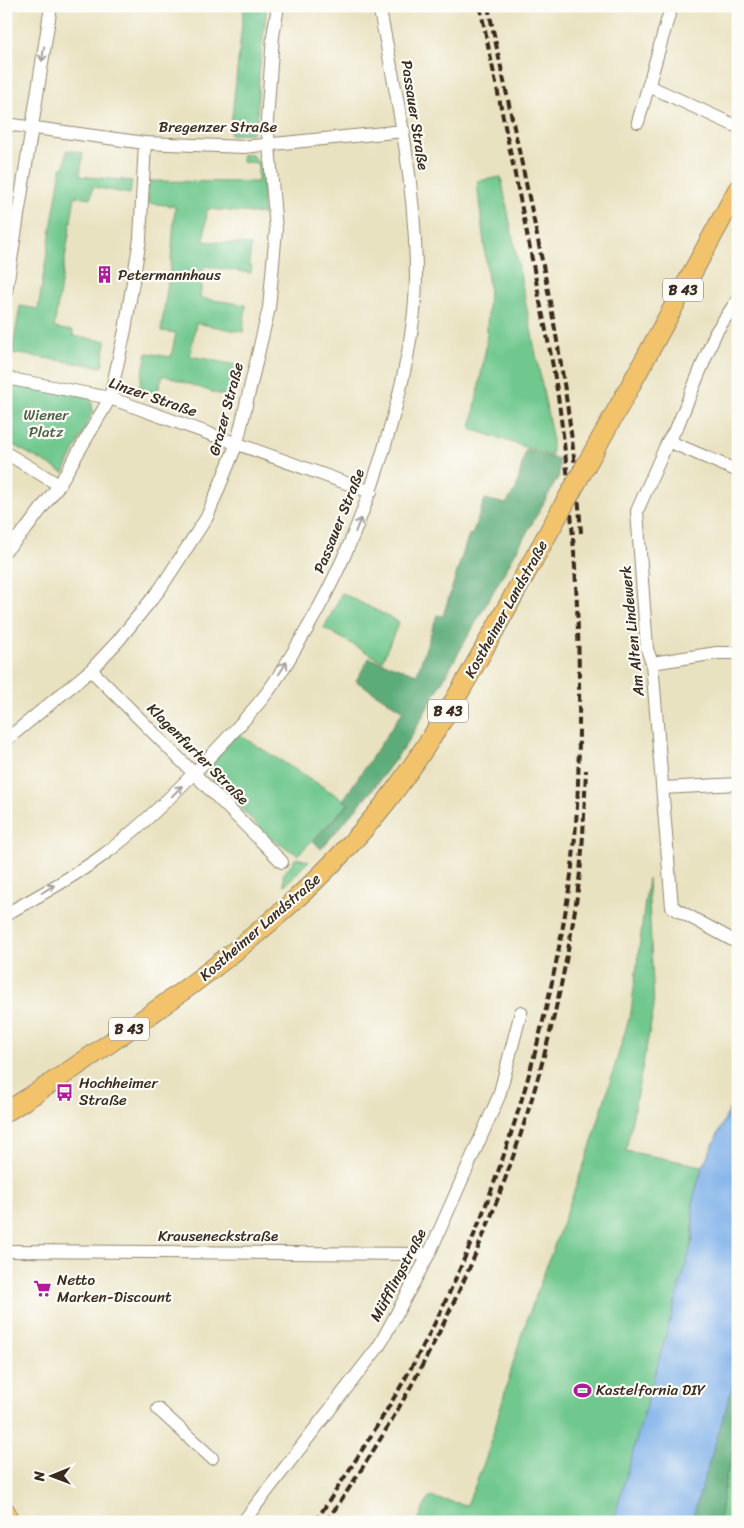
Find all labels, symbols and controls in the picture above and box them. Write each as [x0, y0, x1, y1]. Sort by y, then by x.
one-way arrow [38, 46, 48, 62]
street label: Passauer Straße [393, 58, 437, 172]
street label: Bregenzer Straße [159, 114, 277, 140]
place label: Petermannhaus [118, 262, 221, 288]
building icon: Petermannhaus [94, 265, 114, 285]
road number: B 43 [663, 278, 703, 302]
street label: Grazer Straße [201, 359, 251, 459]
street label: Linzer Straße [105, 370, 201, 424]
park label: Wiener Platz [24, 402, 69, 445]
street label: Passauer Straße [306, 465, 372, 577]
one-way arrow [354, 518, 363, 533]
street label: Kostheimer Landstraße [457, 535, 555, 683]
street label: Am Alten Lindewerk [612, 564, 652, 699]
one-way arrow [278, 662, 288, 676]
street label: Klagenfurter Straße [141, 697, 255, 811]
road number: B 43 [428, 699, 468, 722]
one-way arrow [171, 785, 183, 797]
street label: Kostheimer Landstraße [193, 866, 327, 987]
one-way arrow [41, 884, 55, 894]
road number: B 43 [109, 1018, 149, 1040]
place label: Hochheimer Straße [79, 1070, 159, 1113]
bus stop icon: Hochheimer Straße [55, 1082, 75, 1102]
street label: Krauseneckstraße [158, 1223, 278, 1249]
street label: Müfflingstraße [362, 1224, 434, 1326]
place label: Netto Marken-Discount [57, 1267, 172, 1310]
supermarket icon: Netto Marken-Discount [33, 1279, 53, 1299]
place label: Kastelfornia DIY [596, 1377, 706, 1403]
sports icon: Kastelfornia DIY [572, 1380, 592, 1400]
north arrow [28, 1450, 78, 1500]
text: N [27, 1471, 52, 1482]

